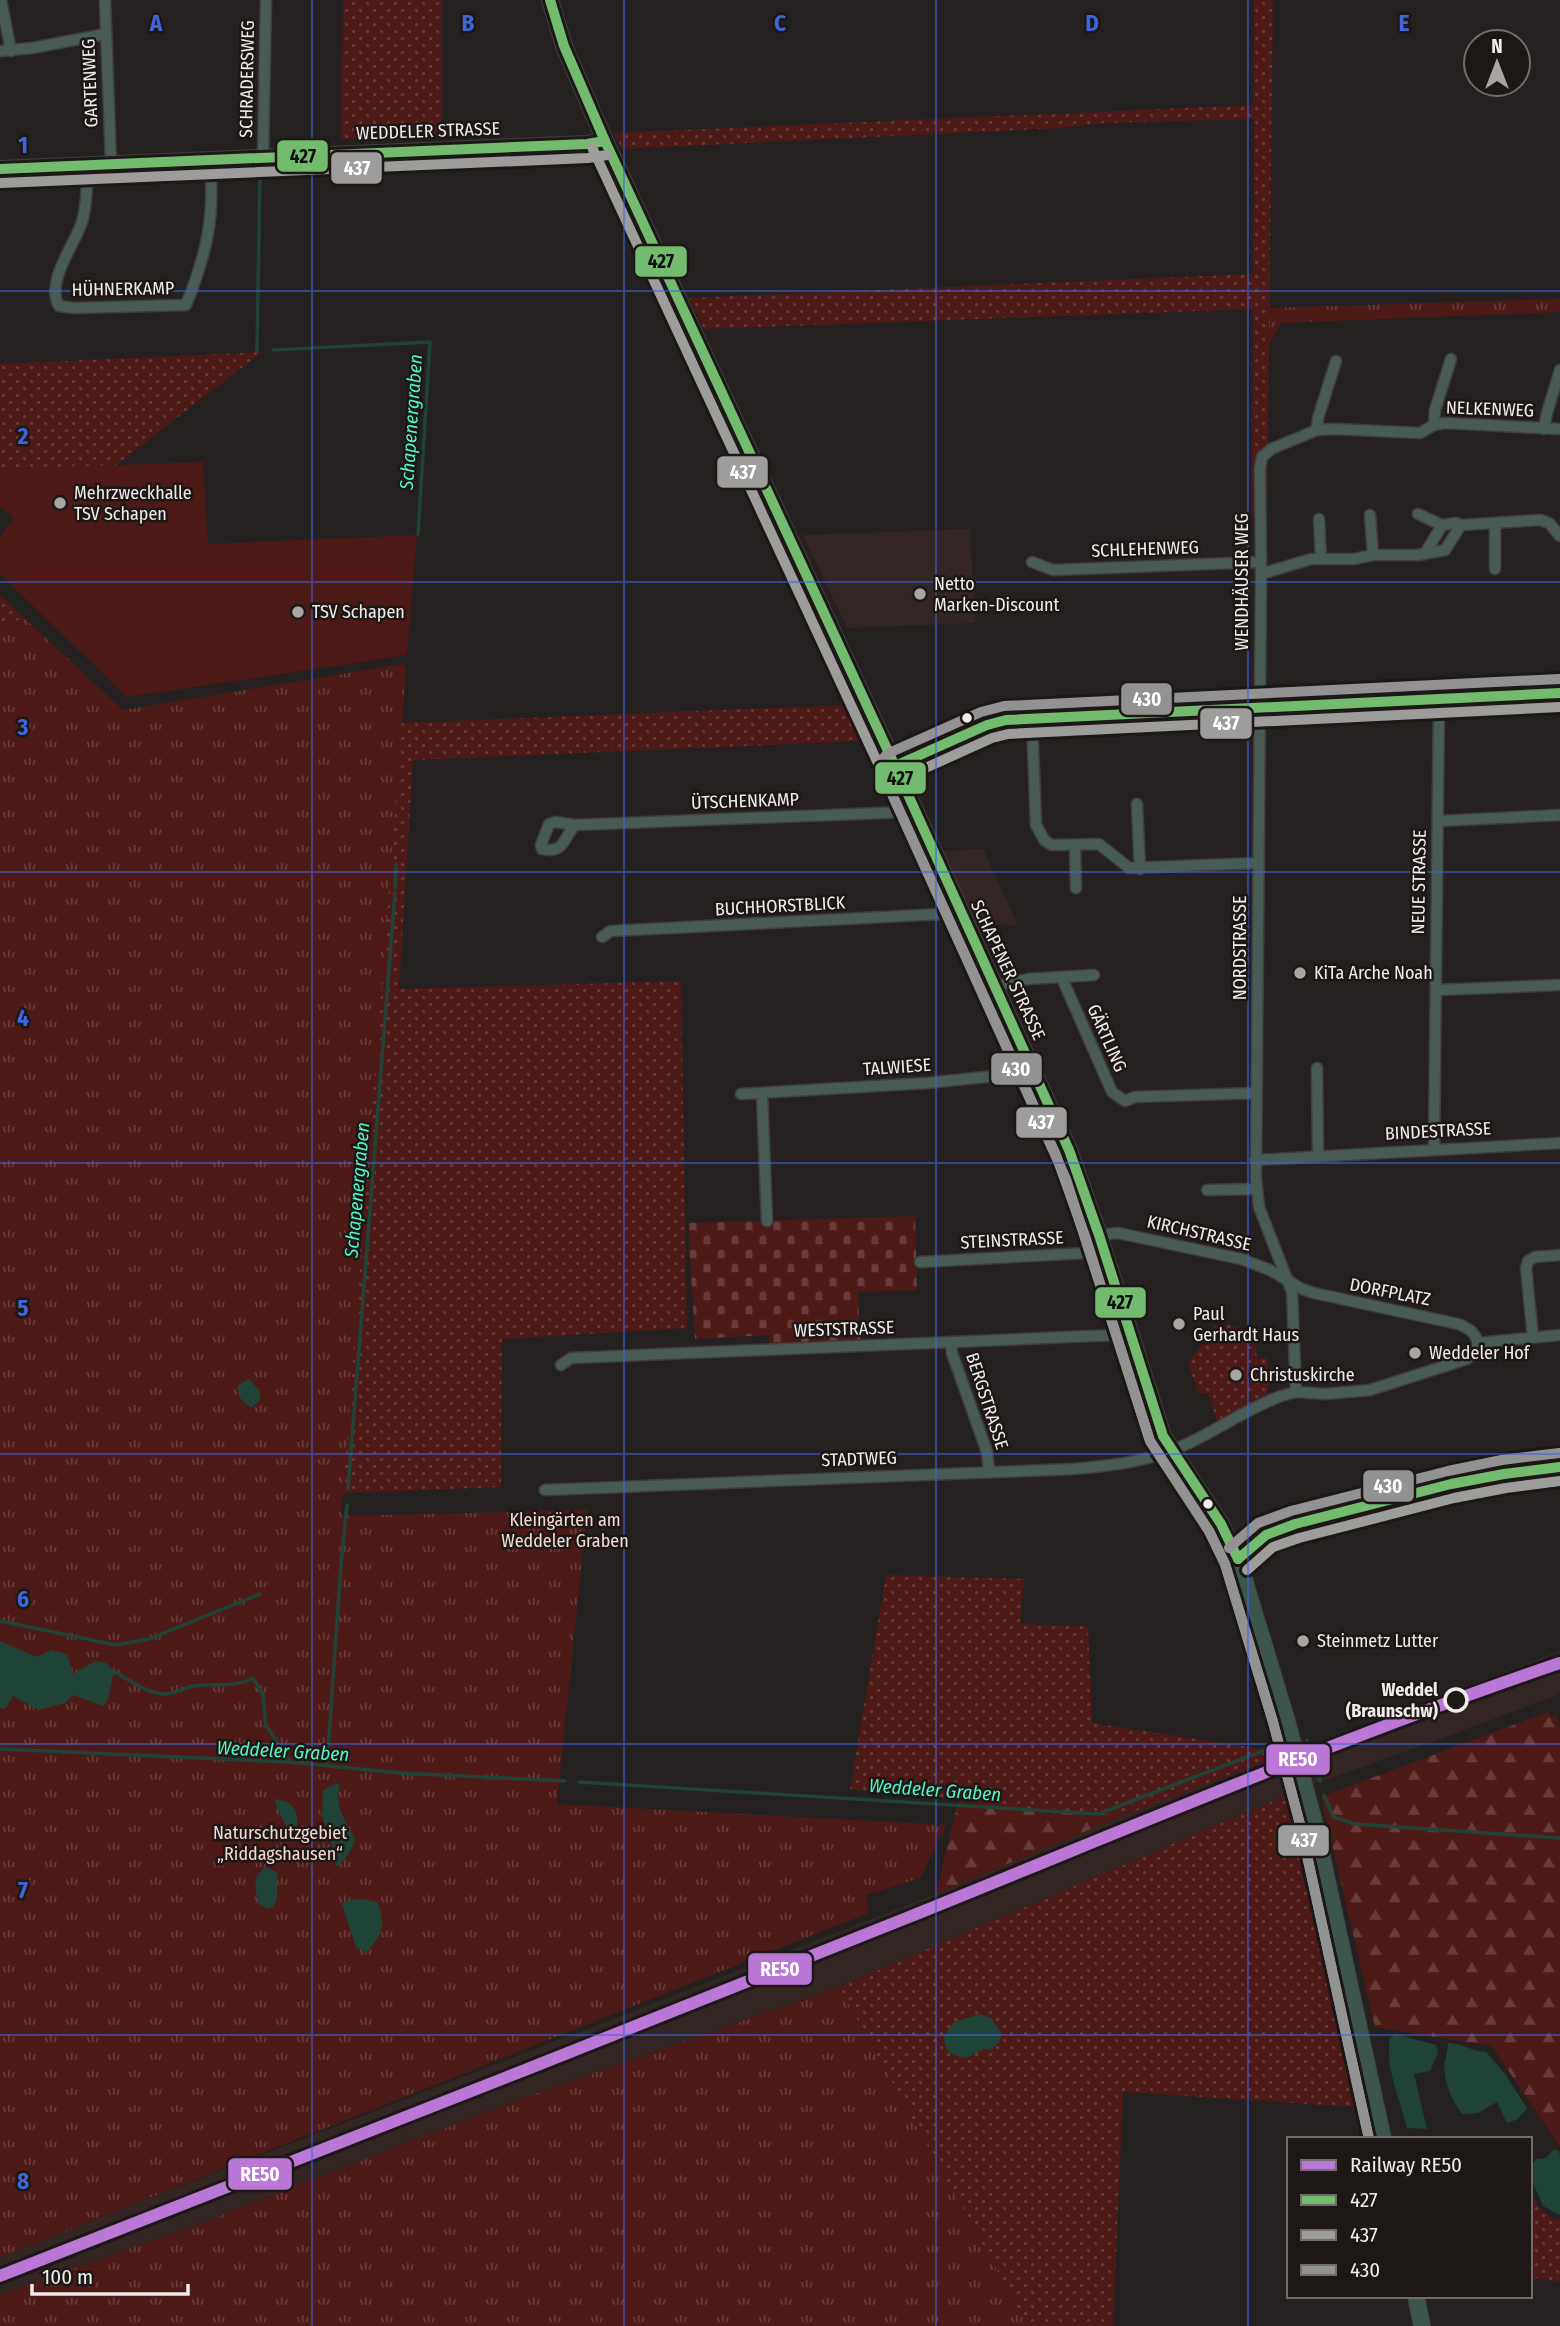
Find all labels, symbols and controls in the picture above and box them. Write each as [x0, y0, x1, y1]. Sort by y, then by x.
text: A [149, 9, 163, 37]
text: B [462, 9, 475, 37]
text: C [774, 9, 786, 37]
text: D [1085, 9, 1099, 37]
text: E [1399, 9, 1410, 37]
street label: SCHRADERSWEG [235, 20, 259, 138]
north arrow [1462, 28, 1532, 98]
text: N [1491, 35, 1503, 58]
street label: GARTENWEG [77, 38, 103, 128]
street label: WEDDELER STRASSE [356, 117, 500, 145]
text: 1 [18, 131, 28, 159]
line badge: 427 [276, 139, 329, 173]
text: 427 [290, 145, 316, 168]
line badge: 437 [330, 151, 383, 185]
text: 437 [344, 157, 370, 180]
line badge: 427 [634, 245, 688, 278]
text: 427 [648, 250, 674, 273]
street label: HÜHNERKAMP [71, 277, 175, 301]
water label: Schapenergraben [395, 353, 427, 492]
street label: NELKENWEG [1446, 396, 1534, 422]
text: 2 [17, 422, 29, 450]
line badge: 437 [716, 455, 769, 489]
text: 437 [730, 461, 756, 484]
place label: Mehrzweckhalle TSV Schapen [74, 482, 192, 525]
marker: Mehrzweckhalle TSV Schapen [52, 495, 68, 511]
street label: WENDHÄUSER WEG [1231, 513, 1253, 651]
street label: SCHLEHENWEG [1091, 536, 1199, 562]
place label: Netto Marken-Discount [934, 573, 1060, 616]
marker: Netto Marken-Discount [912, 586, 928, 602]
place label: TSV Schapen [312, 601, 405, 623]
marker: TSV Schapen [290, 604, 306, 620]
line badge: 430 [1120, 682, 1173, 716]
text: 430 [1133, 688, 1161, 711]
line badge: 437 [1199, 707, 1253, 740]
unlabelled marker [960, 711, 974, 725]
text: 437 [1213, 712, 1239, 735]
text: 3 [17, 713, 29, 741]
line badge: 427 [874, 761, 927, 795]
text: 427 [887, 767, 913, 790]
street label: ÜTSCHENKAMP [691, 788, 799, 814]
street label: NEUE STRASSE [1407, 829, 1431, 935]
street label: BUCHHORSTBLICK [714, 892, 846, 920]
street label: NORDSTRASSE [1229, 896, 1251, 1000]
street label: SCHAPENER STRASSE [966, 897, 1050, 1043]
place label: KiTa Arche Noah [1314, 962, 1433, 984]
marker: KiTa Arche Noah [1292, 965, 1308, 981]
street label: GÄRTLING [1082, 1001, 1132, 1075]
text: 4 [17, 1004, 29, 1032]
line badge: 430 [990, 1052, 1043, 1086]
street label: TALWIESE [862, 1054, 932, 1080]
text: 430 [1002, 1058, 1030, 1081]
line badge: 437 [1015, 1106, 1068, 1139]
text: 437 [1028, 1111, 1054, 1134]
street label: BINDESTRASSE [1384, 1117, 1492, 1145]
water label: Schapenergraben [340, 1121, 374, 1260]
street label: KIRCHSTRASSE [1145, 1210, 1253, 1256]
street label: STEINSTRASSE [960, 1226, 1064, 1254]
street label: DORFPLATZ [1348, 1273, 1432, 1311]
line badge: 427 [1094, 1286, 1147, 1319]
text: 427 [1107, 1291, 1133, 1314]
text: 5 [17, 1294, 29, 1322]
place label: Paul Gerhardt Haus [1193, 1303, 1299, 1346]
street label: WESTSTRASSE [793, 1316, 895, 1342]
marker: Paul Gerhardt Haus [1171, 1316, 1187, 1332]
place label: Weddeler Hof [1429, 1342, 1531, 1364]
marker: Weddeler Hof [1407, 1345, 1423, 1361]
street label: BERGSTRASSE [961, 1350, 1013, 1452]
place label: Christuskirche [1250, 1364, 1355, 1386]
marker: Christuskirche [1228, 1367, 1244, 1383]
street label: STADTWEG [821, 1447, 897, 1471]
line badge: 430 [1362, 1469, 1415, 1503]
text: 430 [1374, 1475, 1402, 1498]
unlabelled marker [1201, 1497, 1215, 1511]
park label: Kleingärten am Weddeler Graben [501, 1509, 629, 1552]
text: 6 [17, 1585, 29, 1613]
place label: Steinmetz Lutter [1317, 1630, 1439, 1652]
marker: Steinmetz Lutter [1295, 1633, 1311, 1649]
place label: Weddel (Braunschw) [1346, 1679, 1439, 1722]
marker: Weddel (Braunschw) [1444, 1688, 1468, 1712]
water label: Weddeler Graben [216, 1736, 350, 1766]
line badge: RE50 [1265, 1743, 1331, 1776]
text: RE50 [1278, 1748, 1318, 1771]
water label: Weddeler Graben [868, 1774, 1002, 1806]
park label: Naturschutzgebiet „Riddagshausen“ [213, 1822, 347, 1865]
line badge: 437 [1277, 1824, 1330, 1857]
text: 437 [1291, 1829, 1317, 1852]
text: 7 [18, 1876, 28, 1904]
line badge: RE50 [747, 1952, 813, 1986]
text: RE50 [760, 1958, 800, 1981]
legend [1287, 2137, 1532, 2298]
text: Railway RE50 [1350, 2152, 1462, 2178]
line badge: RE50 [227, 2157, 293, 2191]
text: RE50 [240, 2163, 280, 2186]
text: 8 [17, 2167, 29, 2195]
text: 427 [1350, 2187, 1378, 2213]
text: 437 [1350, 2222, 1378, 2248]
scale bar [32, 2252, 187, 2296]
text: 430 [1350, 2257, 1380, 2283]
text: 100 m [42, 2264, 93, 2290]

